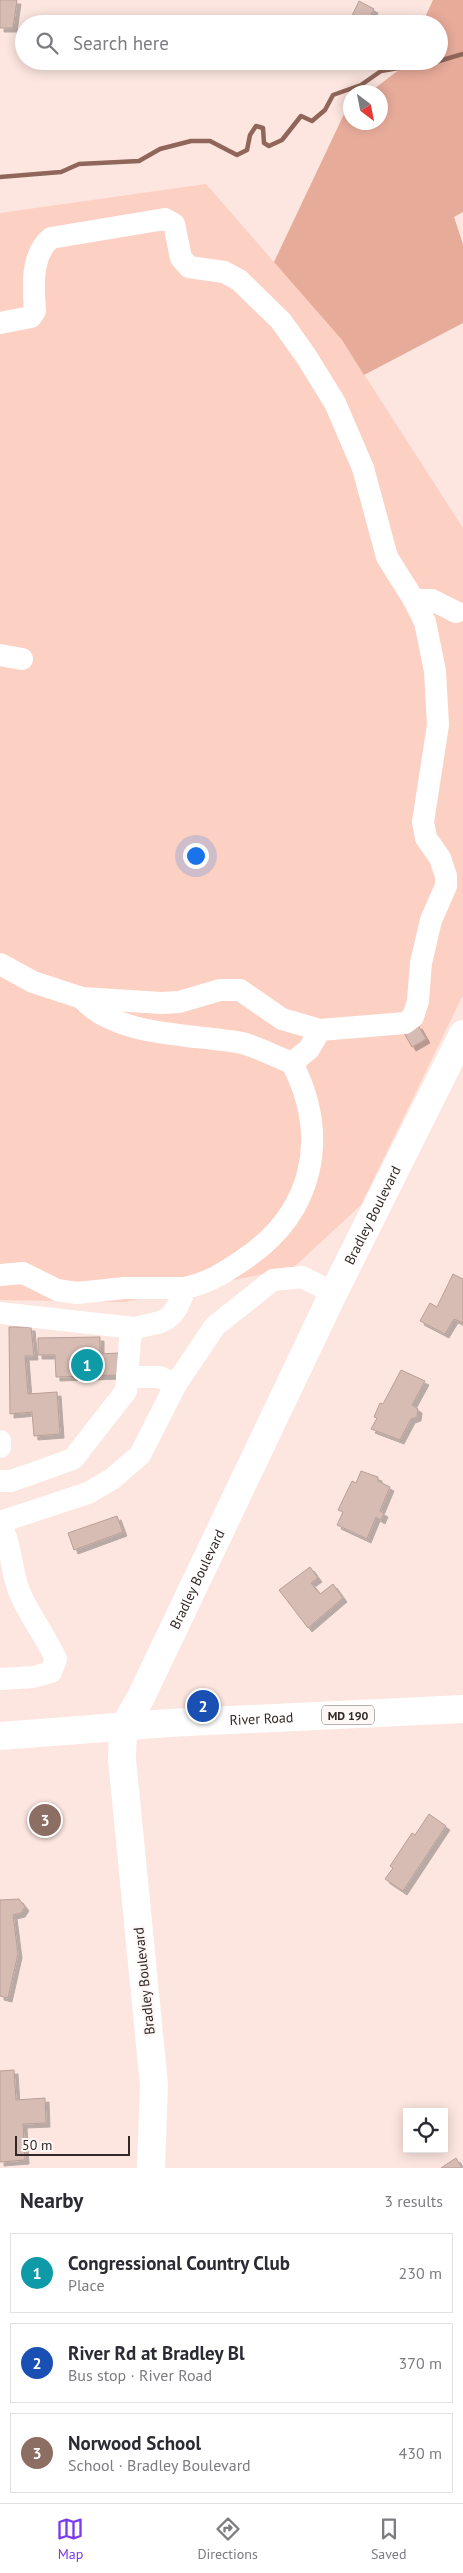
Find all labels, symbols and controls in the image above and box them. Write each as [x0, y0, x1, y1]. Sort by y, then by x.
search box [15, 15, 448, 70]
icon: search [33, 29, 61, 57]
text: Search here [73, 31, 169, 55]
north arrow [343, 85, 388, 130]
your location [183, 843, 209, 869]
street label: Bradley Boulevard [340, 1163, 405, 1268]
pin: 1 [71, 1346, 103, 1384]
street label: Bradley Boulevard [166, 1526, 229, 1632]
pin: 2 [187, 1687, 219, 1725]
road number: MD 190 [322, 1706, 374, 1724]
street label: River Road [229, 1708, 294, 1729]
pin: 3 [29, 1801, 61, 1839]
street label: Bradley Boulevard [129, 1926, 159, 2036]
map controls [403, 2108, 448, 2153]
button: locate [403, 2108, 448, 2153]
scale bar [15, 2133, 130, 2156]
text: 50 m [22, 2136, 52, 2154]
text: Nearby [20, 2187, 83, 2214]
text: 3 results [384, 2191, 443, 2211]
text: Congressional Country Club [68, 2251, 290, 2275]
text: 1 [32, 2263, 42, 2283]
text: 230 m [399, 2263, 442, 2283]
text: Place [68, 2275, 105, 2295]
text: River Rd at Bradley Bl [68, 2341, 245, 2365]
text: 2 [32, 2353, 42, 2373]
text: 370 m [399, 2353, 442, 2373]
text: Bus stop · River Road [68, 2365, 212, 2385]
text: Norwood School [68, 2431, 201, 2455]
text: 3 [32, 2443, 42, 2463]
text: 430 m [399, 2443, 442, 2463]
text: School · Bradley Boulevard [68, 2455, 251, 2475]
tab: Map [56, 2515, 84, 2563]
tab: Directions [197, 2515, 258, 2563]
tab: Saved [371, 2515, 407, 2563]

